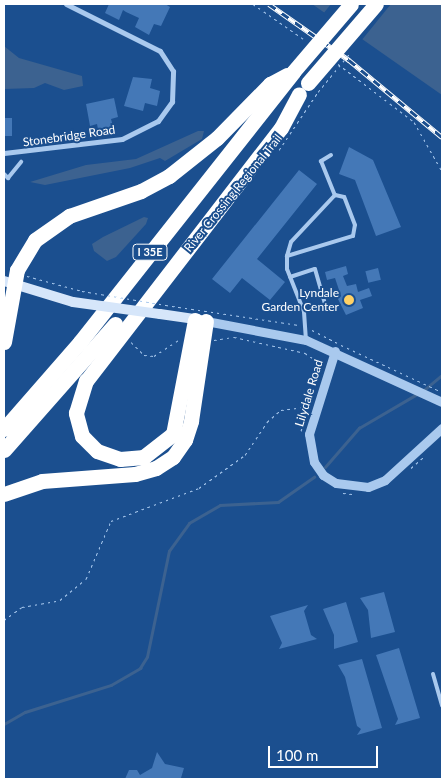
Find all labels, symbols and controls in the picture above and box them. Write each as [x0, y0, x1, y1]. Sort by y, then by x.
street label: Stonebridge Road [22, 122, 116, 150]
street label: River Crossing Regional Trail [181, 131, 285, 255]
road number: I 35E [131, 243, 169, 260]
place label: Lyndale Garden Center [262, 286, 339, 314]
marker: Lyndale Garden Center [343, 294, 355, 306]
street label: Lilydale Road [292, 358, 326, 428]
scale bar [271, 736, 381, 768]
text: 100 m [276, 746, 318, 764]

